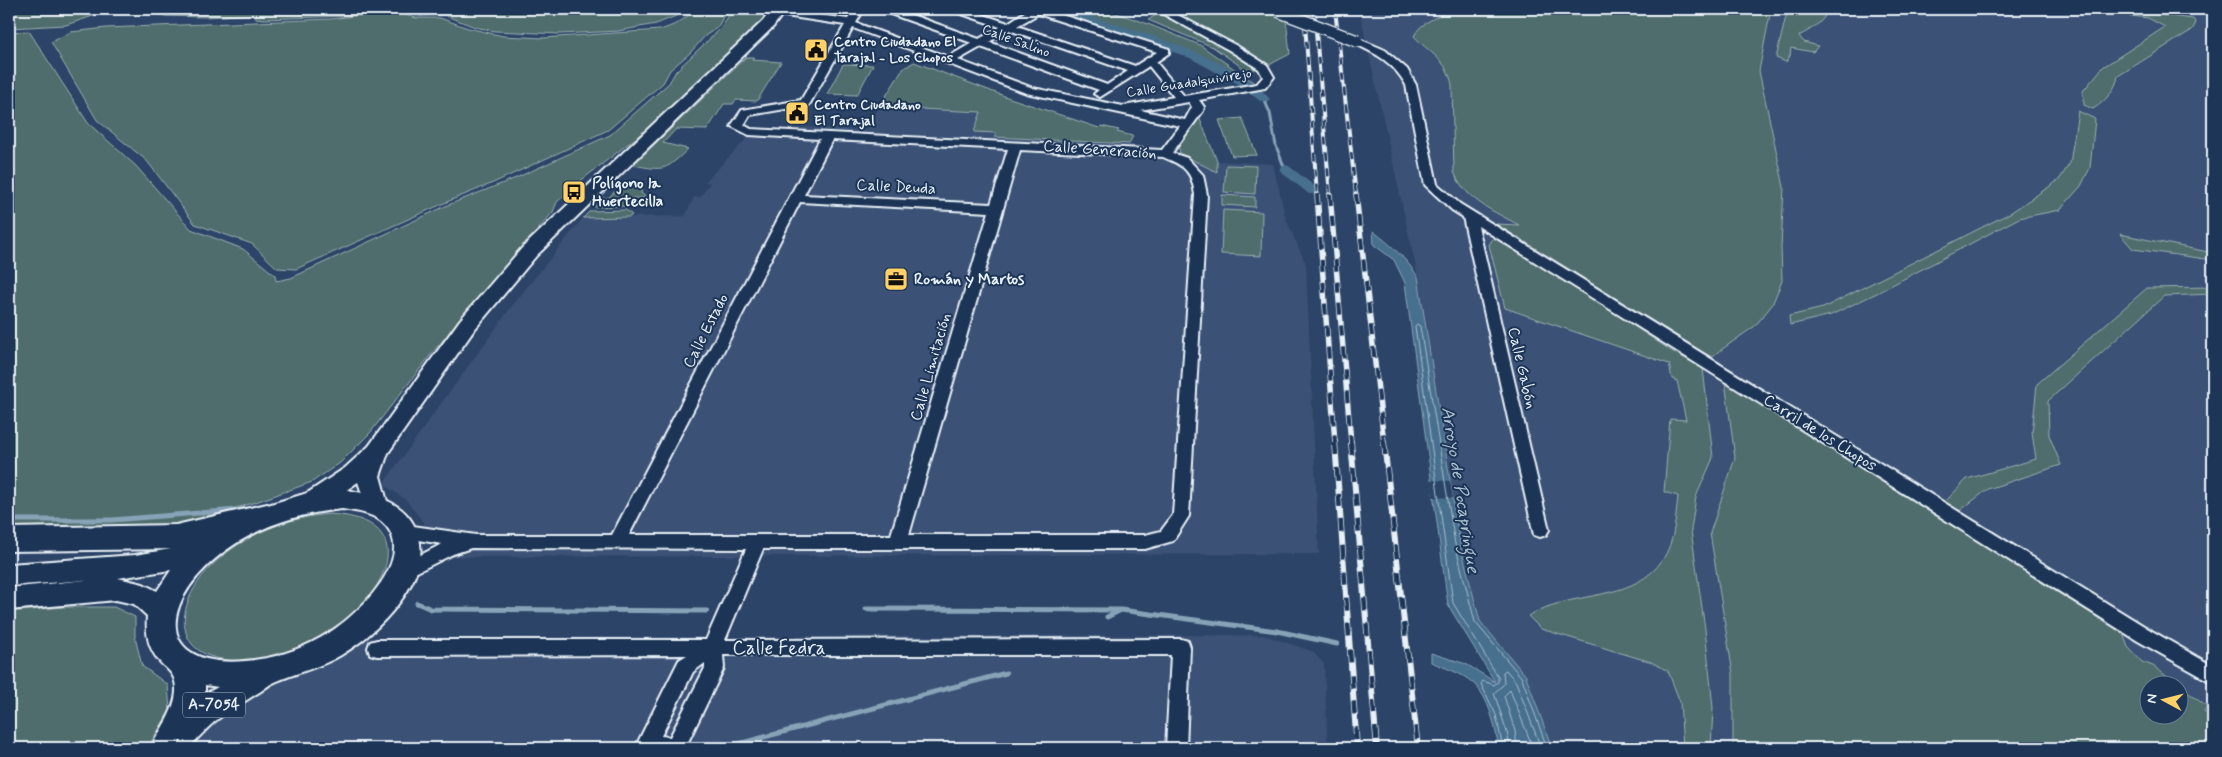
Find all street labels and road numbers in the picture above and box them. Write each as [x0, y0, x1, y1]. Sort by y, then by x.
street label: Calle Salino [979, 20, 1053, 62]
street label: Calle Guadalquivirejo [1125, 64, 1253, 102]
street label: Calle Generación [1043, 136, 1157, 164]
street label: Calle Deuda [856, 174, 936, 200]
street label: Calle Estado [678, 290, 734, 372]
street label: Calle Limitación [906, 311, 956, 423]
street label: Calle Gabón [1502, 325, 1542, 411]
street label: Carril de los Chopos [1759, 390, 1881, 476]
street label: Calle Fedra [732, 636, 826, 661]
road number: A-7054 [183, 692, 245, 718]

